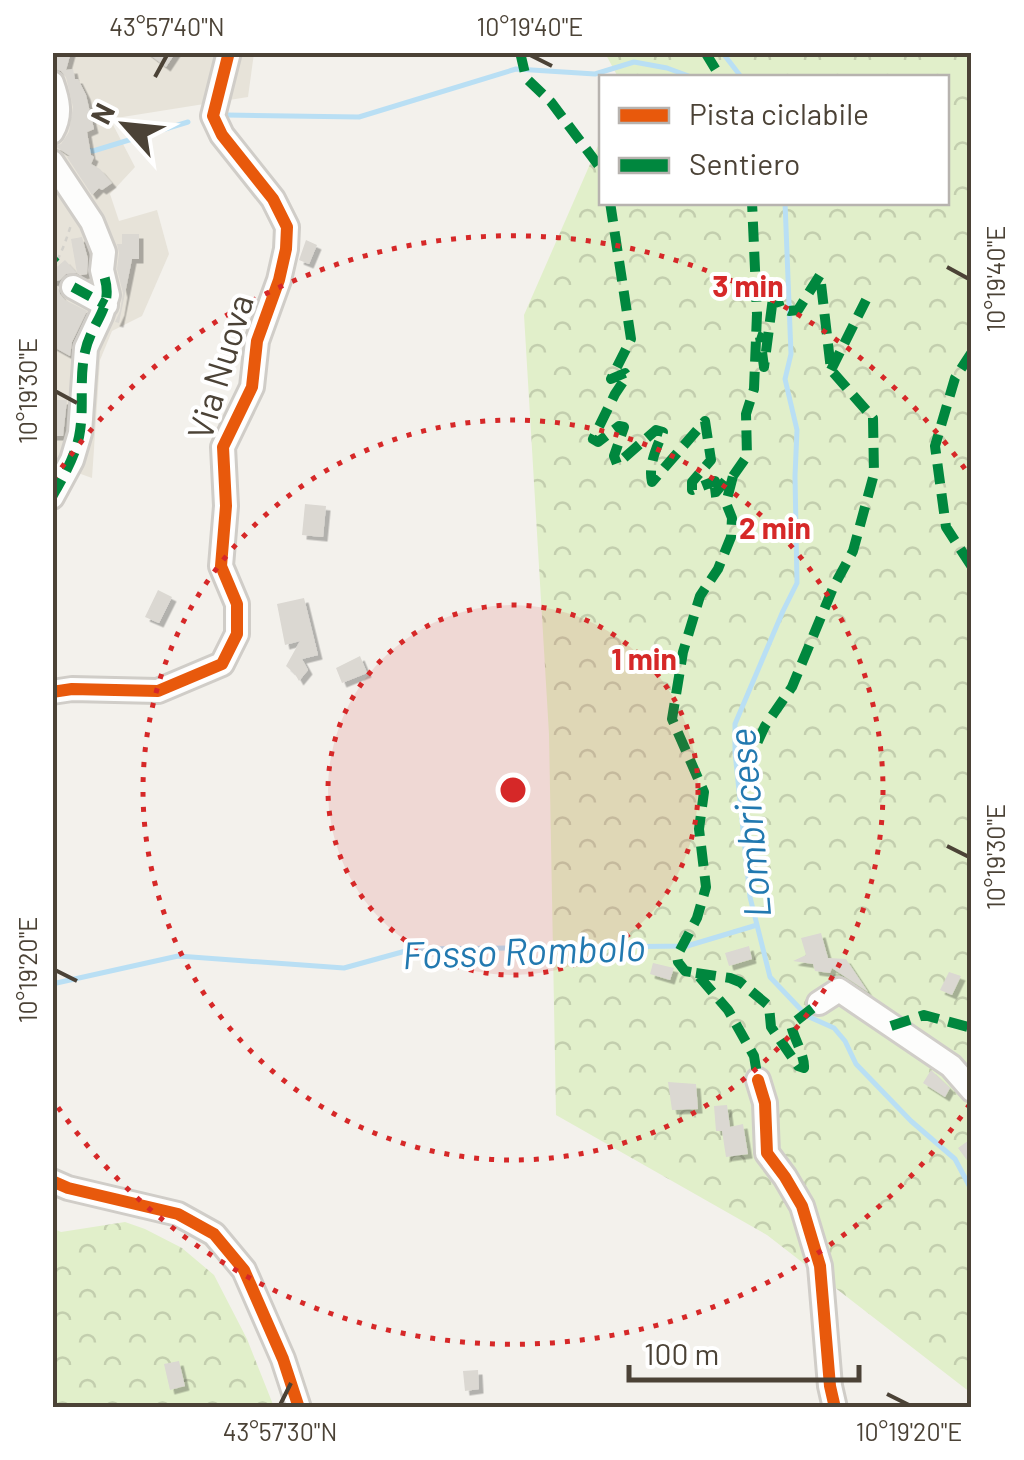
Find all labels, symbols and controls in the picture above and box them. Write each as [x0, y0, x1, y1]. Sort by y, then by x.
text: 43°57'40"N [109, 11, 225, 41]
text: 10°19'40"E [477, 11, 583, 41]
north arrow [75, 75, 175, 175]
legend [599, 75, 949, 205]
text: Pista ciclabile [689, 95, 869, 131]
text: N [82, 97, 121, 129]
text: Sentiero [689, 145, 800, 181]
text: 10°19'40"E [980, 226, 1010, 332]
text: 3 min [712, 267, 784, 303]
street label: Via Nuova [177, 289, 261, 444]
text: 10°19'30"E [12, 338, 42, 444]
text: 2 min [739, 509, 811, 545]
text: 1 min [611, 640, 677, 676]
water label: Lombricese [717, 726, 779, 920]
centre of rings [495, 772, 531, 808]
text: 10°19'30"E [980, 804, 1010, 910]
text: 10°19'20"E [12, 917, 42, 1023]
water label: Fosso Rombolo [401, 923, 646, 977]
scale bar [629, 1320, 859, 1382]
text: 100 m [644, 1335, 719, 1371]
text: 43°57'30"N [223, 1416, 337, 1446]
text: 10°19'20"E [856, 1416, 962, 1446]

